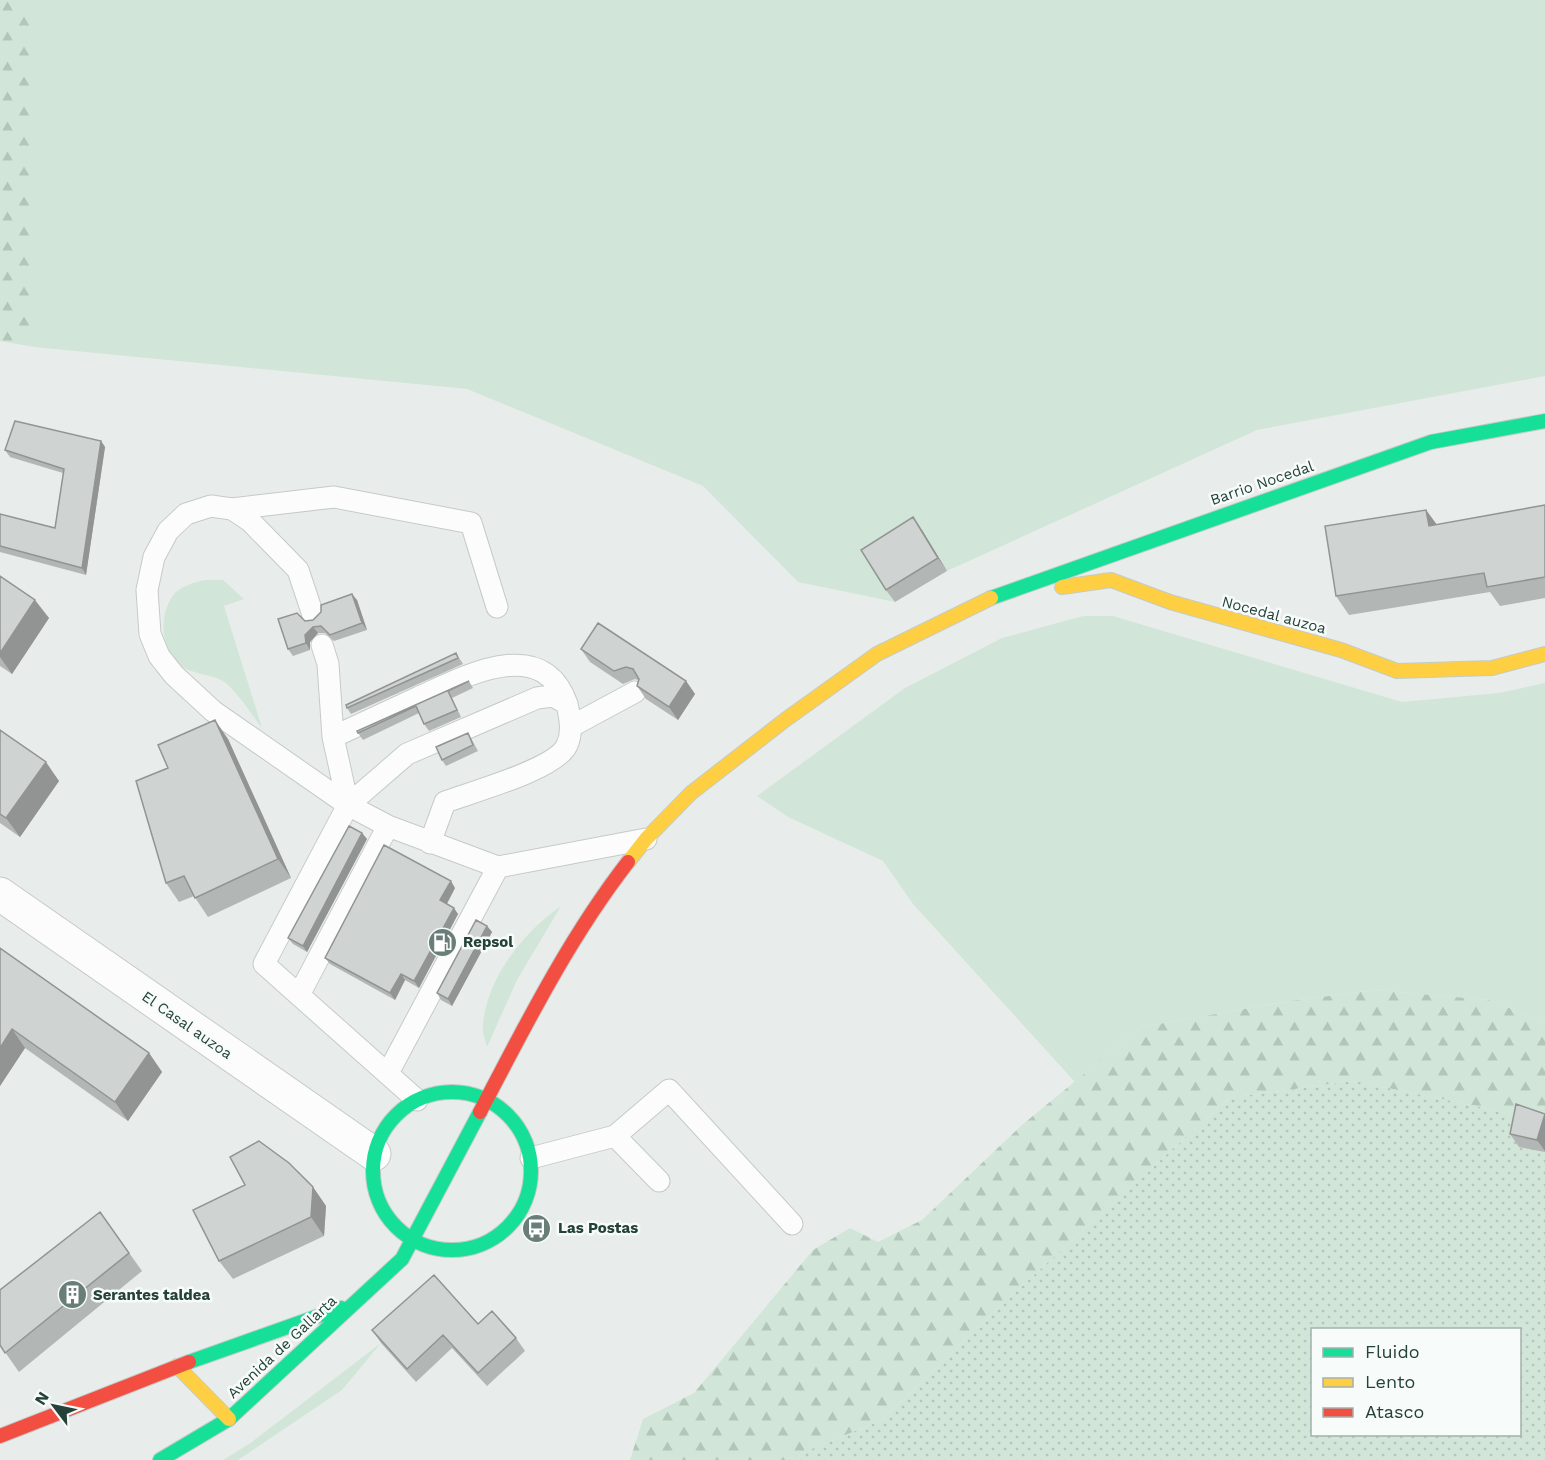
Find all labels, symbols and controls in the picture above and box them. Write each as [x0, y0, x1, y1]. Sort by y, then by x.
street label: Barrio Nocedal [1208, 457, 1316, 509]
street label: Nocedal auzoa [1220, 592, 1329, 638]
fuel station icon: Repsol [426, 926, 458, 958]
place label: Repsol [463, 933, 513, 951]
street label: El Casal auzoa [138, 987, 236, 1063]
bus stop icon: Las Postas [521, 1212, 553, 1244]
place label: Las Postas [558, 1219, 638, 1237]
building icon: Serantes taldea [56, 1279, 88, 1311]
place label: Serantes taldea [93, 1286, 210, 1304]
street label: Avenida de Gallarta [224, 1292, 341, 1402]
legend [1311, 1328, 1521, 1436]
text: Fluido [1365, 1341, 1419, 1362]
text: Lento [1365, 1371, 1415, 1392]
north arrow [24, 1376, 84, 1436]
text: N [31, 1388, 53, 1408]
text: Atasco [1365, 1401, 1424, 1422]

